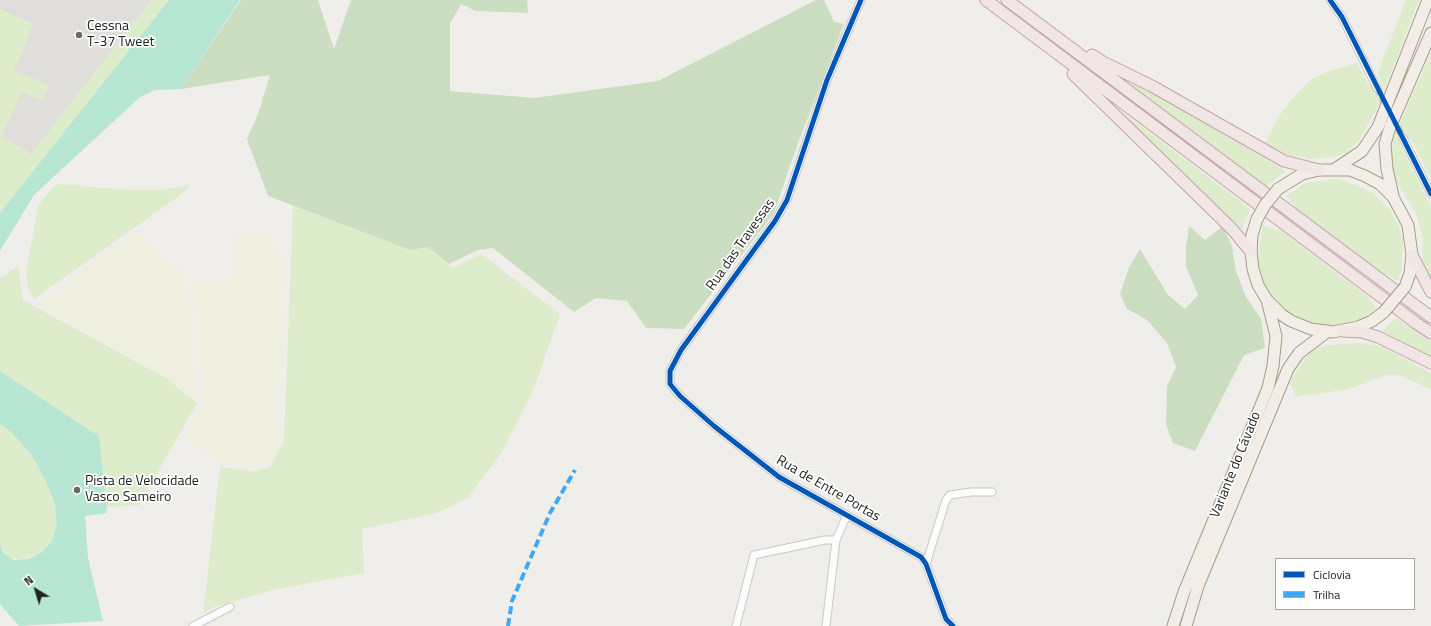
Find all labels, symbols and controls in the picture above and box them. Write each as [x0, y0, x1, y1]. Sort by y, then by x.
place label: Cessna T-37 Tweet [87, 19, 154, 52]
marker: Cessna T-37 Tweet [74, 30, 84, 40]
street label: Rua das Travessas [703, 196, 779, 294]
street label: Variante do Cávado [1207, 409, 1265, 521]
street label: Rua de Entre Portas [773, 452, 883, 526]
place label: Pista de Velocidade Vasco Sameiro [85, 474, 199, 506]
marker: Pista de Velocidade Vasco Sameiro [72, 485, 82, 495]
legend [1275, 558, 1415, 610]
text: Ciclovia [1313, 565, 1351, 584]
north arrow [16, 570, 56, 610]
text: N [21, 572, 37, 589]
text: Trilha [1313, 585, 1340, 604]

